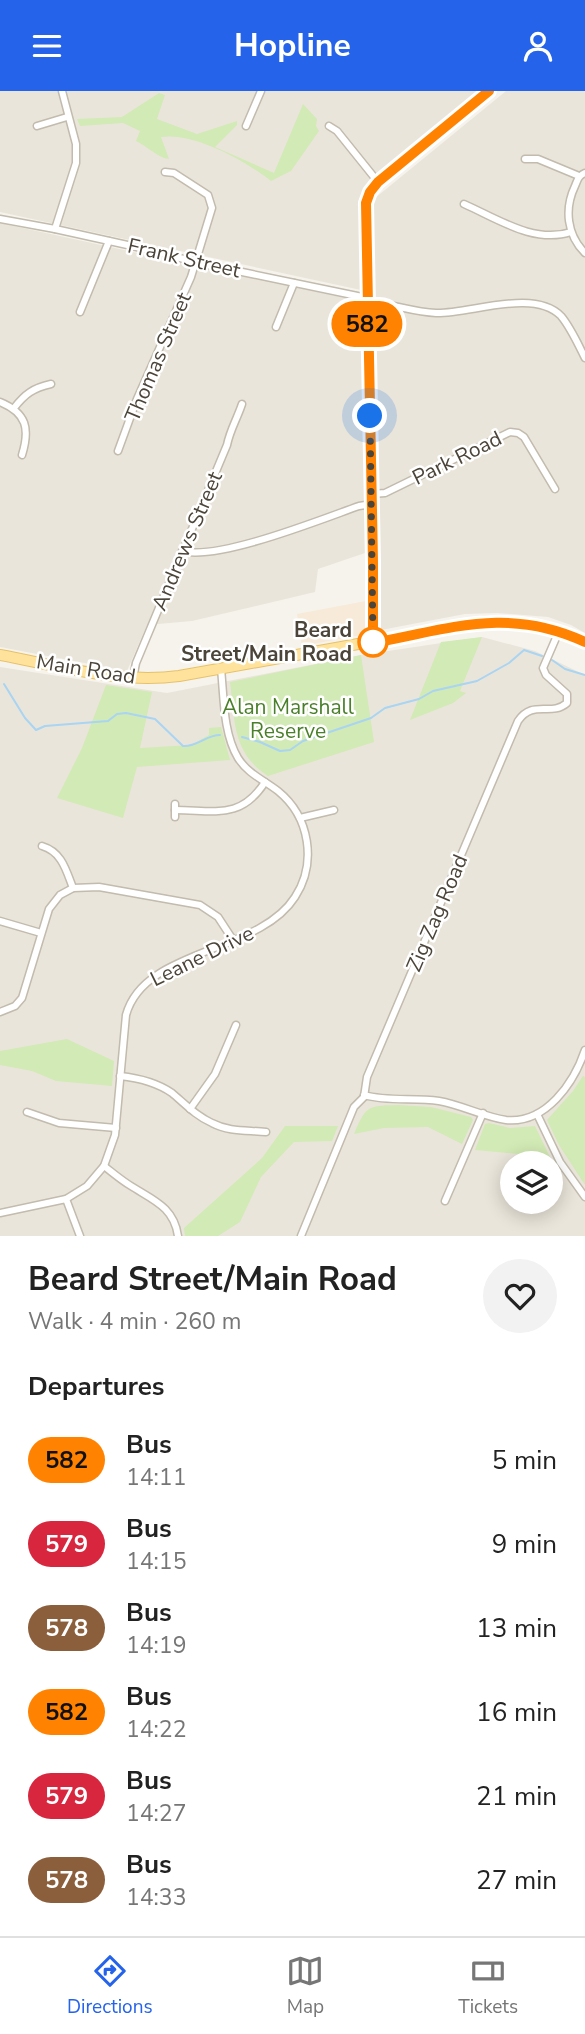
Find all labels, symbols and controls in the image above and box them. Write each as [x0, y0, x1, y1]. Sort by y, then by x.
text: Hopline [234, 24, 351, 67]
icon: menu [28, 27, 66, 65]
icon: person [519, 27, 557, 65]
street label: Frank Street [125, 231, 244, 285]
street label: Thomas Street [118, 287, 198, 426]
line badge: 582 [327, 301, 407, 347]
text: 582 [345, 308, 389, 340]
your location [352, 398, 387, 433]
street label: Park Road [408, 424, 506, 492]
street label: Andrews Street [145, 467, 229, 615]
place label: Beard Street/Main Road [181, 616, 352, 668]
marker: Beard Street/Main Road [358, 627, 388, 657]
street label: Main Road [34, 647, 138, 691]
park label: Alan Marshall Reserve [222, 693, 355, 745]
street label: Zig Zag Road [400, 850, 474, 976]
street label: Leane Drive [146, 919, 258, 993]
map controls [500, 1151, 563, 1214]
button: layers [500, 1151, 563, 1214]
text: Beard Street/Main Road [28, 1257, 397, 1302]
button: heart [483, 1259, 557, 1333]
text: Walk · 4 min · 260 m [28, 1306, 241, 1337]
text: Departures [28, 1369, 164, 1404]
text: Bus [126, 1427, 172, 1462]
text: 5 min [492, 1443, 557, 1478]
text: 582 [45, 1444, 88, 1476]
text: 14:11 [126, 1462, 186, 1493]
text: Bus [126, 1511, 172, 1546]
text: 9 min [492, 1527, 557, 1562]
text: 579 [45, 1528, 88, 1560]
text: 14:15 [126, 1546, 186, 1577]
text: Bus [126, 1595, 172, 1630]
text: 13 min [476, 1611, 557, 1646]
text: 578 [45, 1612, 88, 1644]
text: 14:19 [126, 1630, 186, 1661]
text: Bus [126, 1679, 172, 1714]
text: 16 min [476, 1695, 557, 1730]
text: 582 [45, 1696, 88, 1728]
text: 14:22 [126, 1714, 186, 1745]
text: Bus [126, 1763, 172, 1798]
text: 21 min [476, 1779, 557, 1814]
text: 579 [45, 1780, 88, 1812]
text: 14:27 [126, 1798, 186, 1829]
text: Bus [126, 1847, 172, 1882]
text: 27 min [476, 1863, 557, 1898]
text: 578 [45, 1864, 88, 1896]
text: 14:33 [126, 1882, 186, 1913]
tab: Directions [67, 1952, 153, 2020]
tab: Map [286, 1952, 324, 2020]
tab: Tickets [458, 1952, 518, 2020]

